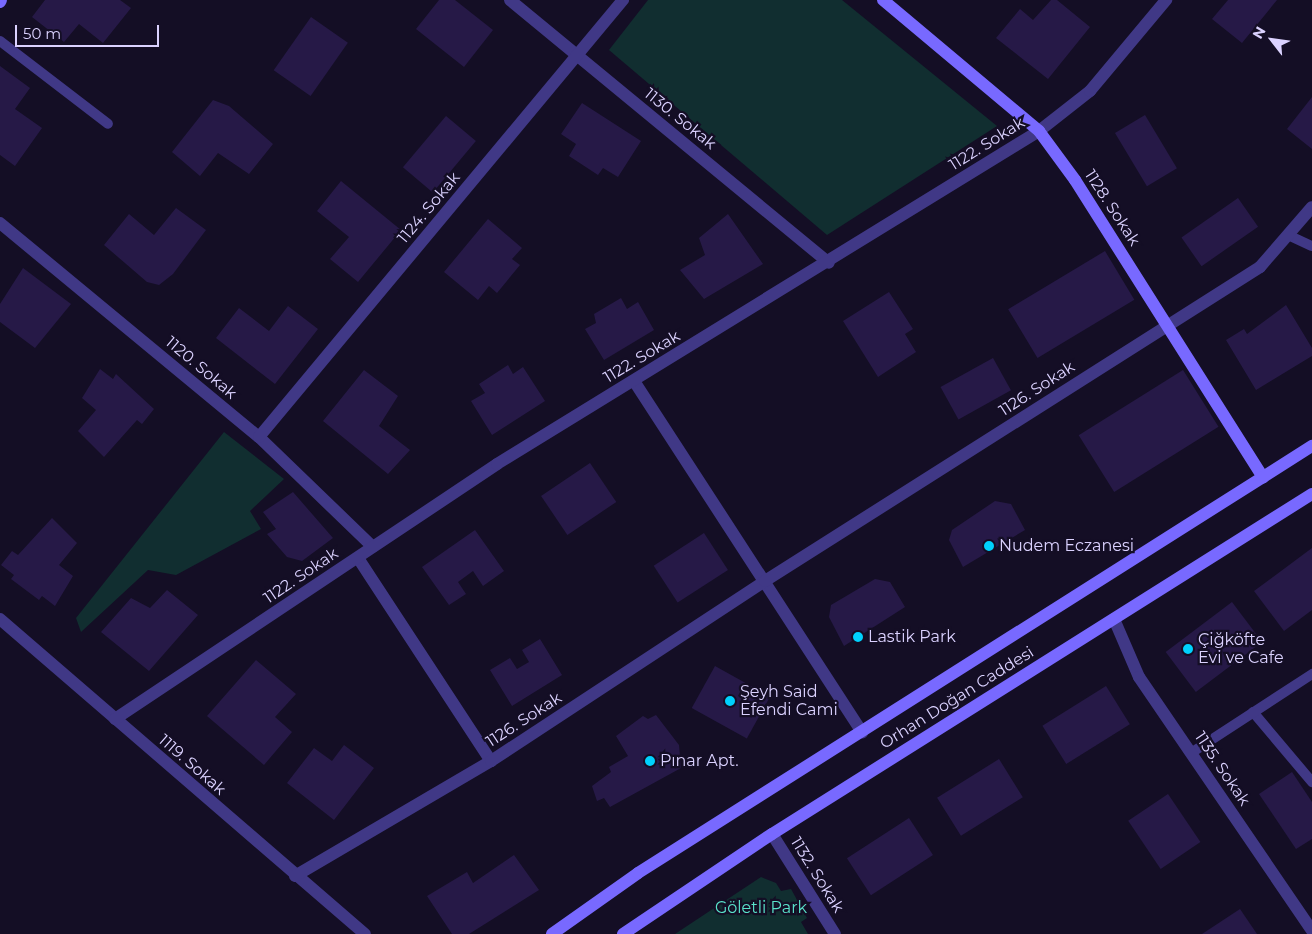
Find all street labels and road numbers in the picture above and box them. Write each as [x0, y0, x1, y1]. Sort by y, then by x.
street label: 1130. Sokak [640, 84, 720, 154]
street label: 1122. Sokak [946, 113, 1028, 175]
street label: 1128. Sokak [1080, 166, 1144, 250]
street label: 1124. Sokak [394, 168, 464, 248]
street label: 1122. Sokak [600, 327, 684, 387]
street label: 1120. Sokak [162, 333, 240, 403]
street label: 1126. Sokak [996, 357, 1078, 421]
street label: 1122. Sokak [260, 544, 342, 608]
street label: Orhan Doğan Caddesi [877, 643, 1037, 753]
street label: 1126. Sokak [483, 688, 565, 752]
street label: 1135. Sokak [1190, 728, 1254, 810]
street label: 1119. Sokak [154, 731, 230, 799]
street label: 1132. Sokak [786, 834, 848, 916]

